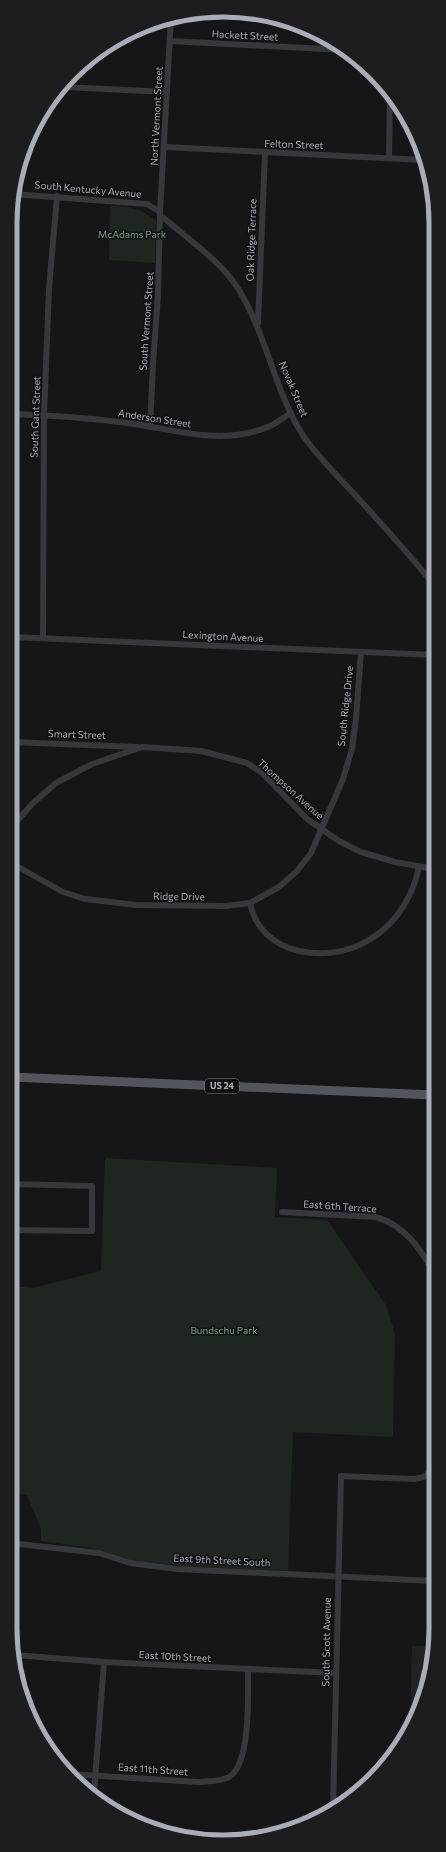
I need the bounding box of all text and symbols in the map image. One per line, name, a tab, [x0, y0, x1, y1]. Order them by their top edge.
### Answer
street label: Hackett Street	[212, 27, 278, 43]
street label: North Vermont Street	[147, 66, 165, 166]
street label: Felton Street	[264, 137, 324, 151]
street label: South Kentucky Avenue	[34, 178, 142, 200]
street label: Oak Ridge Terrace	[244, 199, 258, 281]
park label: McAdams Park	[98, 228, 167, 240]
street label: South Vermont Street	[137, 271, 155, 371]
street label: Novak Street	[277, 359, 311, 419]
street label: South Gant Street	[28, 376, 42, 458]
street label: Anderson Street	[118, 406, 192, 430]
street label: Lexington Avenue	[182, 628, 264, 644]
street label: South Ridge Drive	[335, 665, 355, 747]
street label: Smart Street	[48, 727, 106, 741]
street label: Thompson Avenue	[256, 756, 326, 822]
street label: Ridge Drive	[153, 890, 205, 902]
road number: US 24	[205, 1079, 239, 1093]
street label: East 6th Terrace	[303, 1197, 377, 1215]
park label: Bundschu Park	[190, 1324, 258, 1336]
street label: East 9th Street South	[173, 1551, 271, 1569]
street label: South Scott Avenue	[319, 1597, 333, 1687]
street label: East 10th Street	[138, 1648, 212, 1664]
street label: East 11th Street	[118, 1761, 188, 1777]

